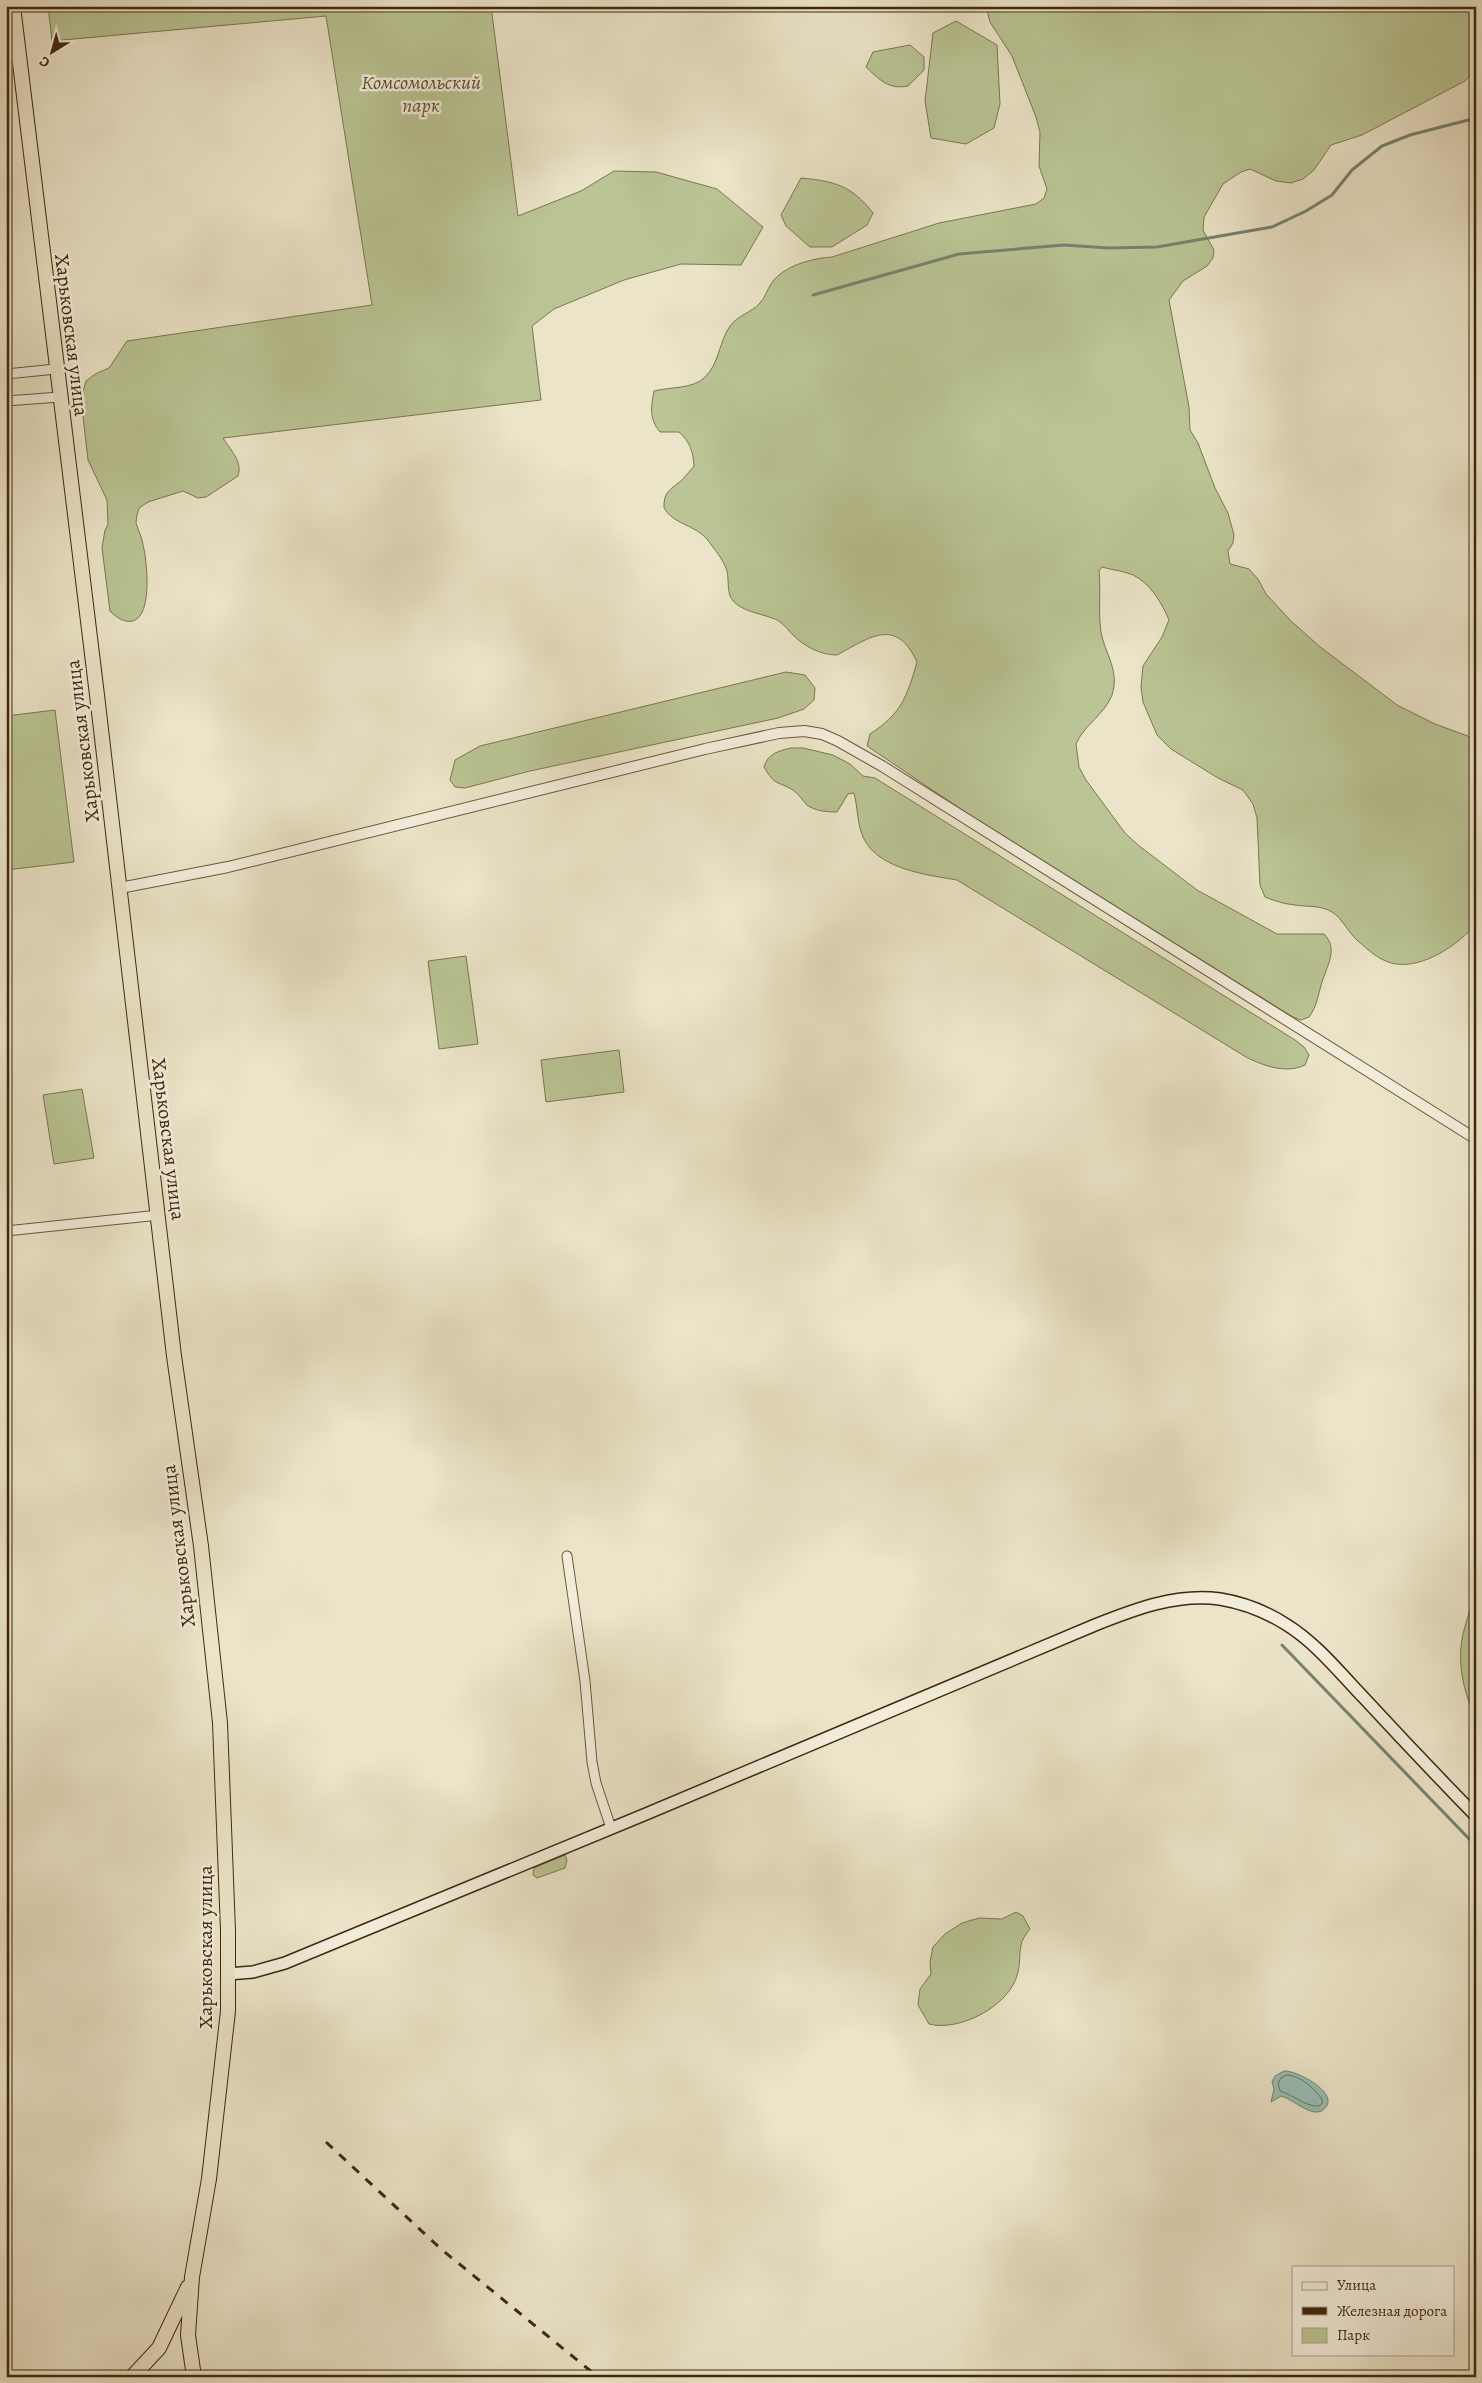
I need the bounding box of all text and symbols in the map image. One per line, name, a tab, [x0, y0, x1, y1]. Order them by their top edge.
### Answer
north arrow	[28, 28, 78, 78]
text: С	[35, 52, 54, 72]
park label: Комсомольский парк	[361, 69, 481, 119]
street label: Харьковская улица	[48, 252, 95, 419]
street label: Харьковская улица	[59, 657, 106, 824]
street label: Харьковская улица	[145, 1056, 192, 1223]
street label: Харьковская улица	[155, 1462, 202, 1629]
street label: Харьковская улица	[192, 1864, 219, 2029]
legend	[1292, 2266, 1454, 2356]
text: Улица	[1337, 2275, 1376, 2295]
text: Железная дорога	[1337, 2301, 1447, 2321]
text: Парк	[1337, 2325, 1370, 2345]

